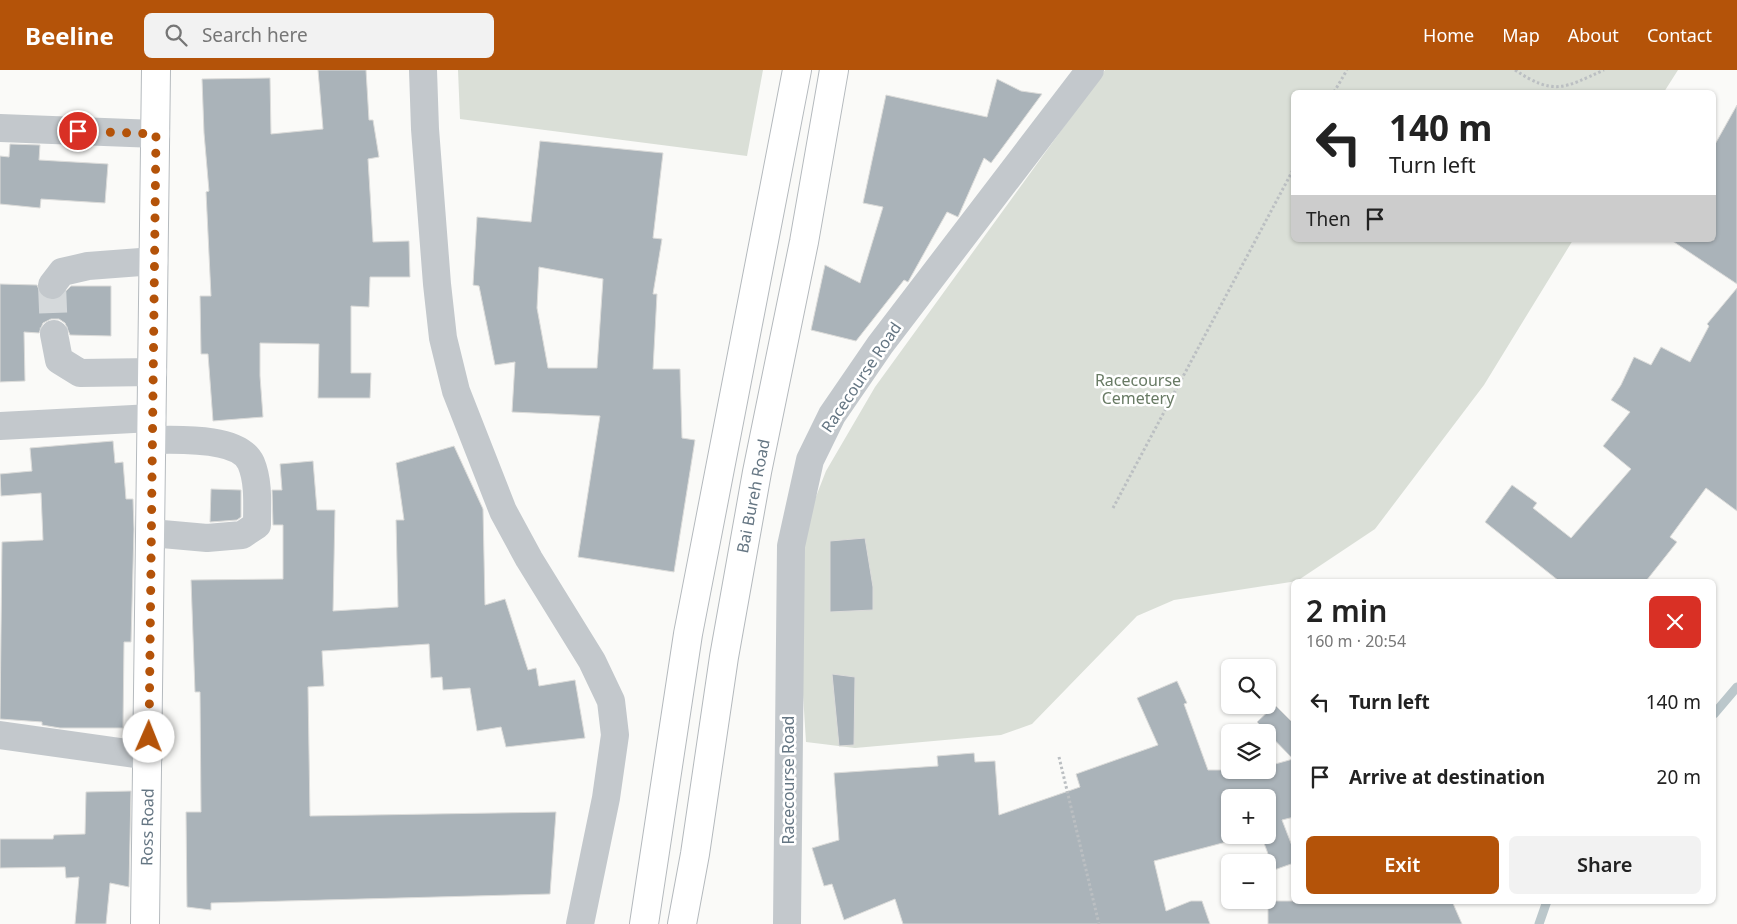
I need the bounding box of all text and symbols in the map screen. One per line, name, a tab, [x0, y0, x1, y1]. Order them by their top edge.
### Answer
search box	[144, 13, 494, 58]
text: Beeline	[25, 19, 114, 52]
icon: search	[162, 21, 190, 49]
text: Search here	[202, 22, 308, 48]
text: Home	[1423, 23, 1474, 47]
text: Map	[1502, 23, 1540, 47]
text: About	[1568, 23, 1619, 47]
text: Contact	[1647, 23, 1712, 47]
text: 140 m	[1389, 104, 1492, 151]
pin	[57, 110, 99, 152]
icon: left	[1306, 110, 1371, 175]
icon: arrive	[64, 117, 92, 145]
text: Turn left	[1389, 149, 1476, 179]
icon: arrive	[1361, 205, 1389, 233]
text: Then	[1306, 206, 1351, 232]
street label: Racecourse Road	[816, 317, 906, 437]
park label: Racecourse Cemetery	[1095, 369, 1181, 409]
street label: Bai Bureh Road	[731, 437, 775, 555]
text: 2 min	[1306, 590, 1387, 631]
button: close	[1649, 596, 1701, 648]
text: 160 m · 20:54	[1306, 630, 1406, 652]
map controls	[1221, 659, 1276, 909]
button: search	[1221, 659, 1276, 714]
icon: left	[1306, 688, 1334, 716]
text: Turn left	[1349, 689, 1430, 715]
text: 140 m	[1646, 689, 1701, 715]
position arrow	[122, 710, 174, 762]
street label: Racecourse Road	[777, 716, 799, 844]
button: layers	[1221, 724, 1276, 779]
icon: arrive	[1306, 763, 1334, 791]
text: Arrive at destination	[1349, 764, 1545, 790]
text: 20 m	[1657, 764, 1701, 790]
street label: Ross Road	[135, 788, 159, 866]
button: +	[1221, 789, 1276, 844]
button: Exit	[1306, 836, 1499, 894]
button: Share	[1509, 836, 1701, 894]
button: −	[1221, 854, 1276, 909]

